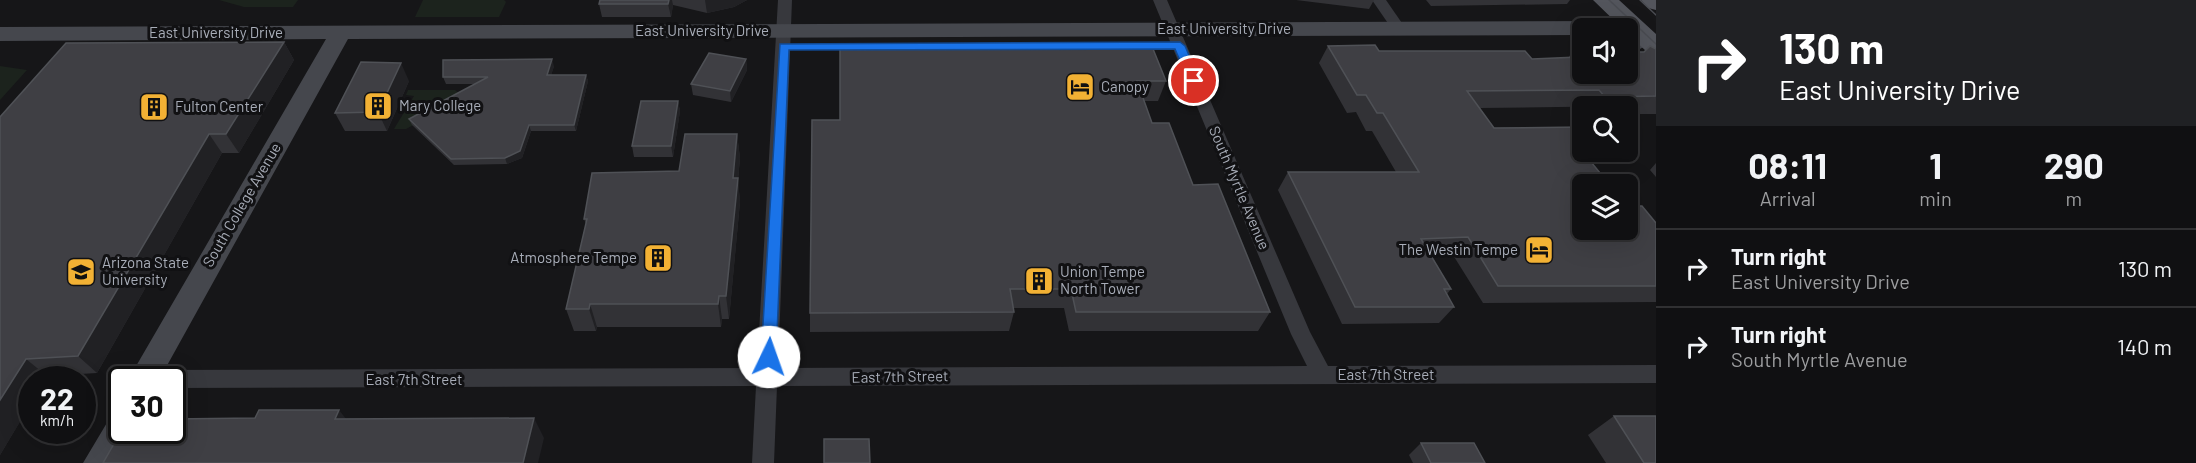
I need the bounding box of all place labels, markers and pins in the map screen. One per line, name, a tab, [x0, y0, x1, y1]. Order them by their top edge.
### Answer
pin	[1168, 55, 1219, 106]
hotel icon: Canopy	[1064, 71, 1096, 103]
place label: Canopy	[1101, 77, 1149, 95]
building icon: Mary College	[362, 90, 394, 122]
building icon: Fulton Center	[138, 91, 170, 123]
place label: Mary College	[399, 96, 481, 114]
place label: Fulton Center	[175, 97, 264, 115]
hotel icon: The Westin Tempe	[1523, 234, 1555, 266]
place label: The Westin Tempe	[1399, 240, 1518, 258]
building icon: Atmosphere Tempe	[642, 242, 674, 274]
place label: Atmosphere Tempe	[510, 248, 637, 266]
place label: Arizona State University	[102, 253, 189, 288]
school or university icon: Arizona State University	[65, 256, 97, 288]
place label: Union Tempe North Tower	[1060, 262, 1145, 297]
building icon: Union Tempe North Tower	[1023, 265, 1055, 297]

